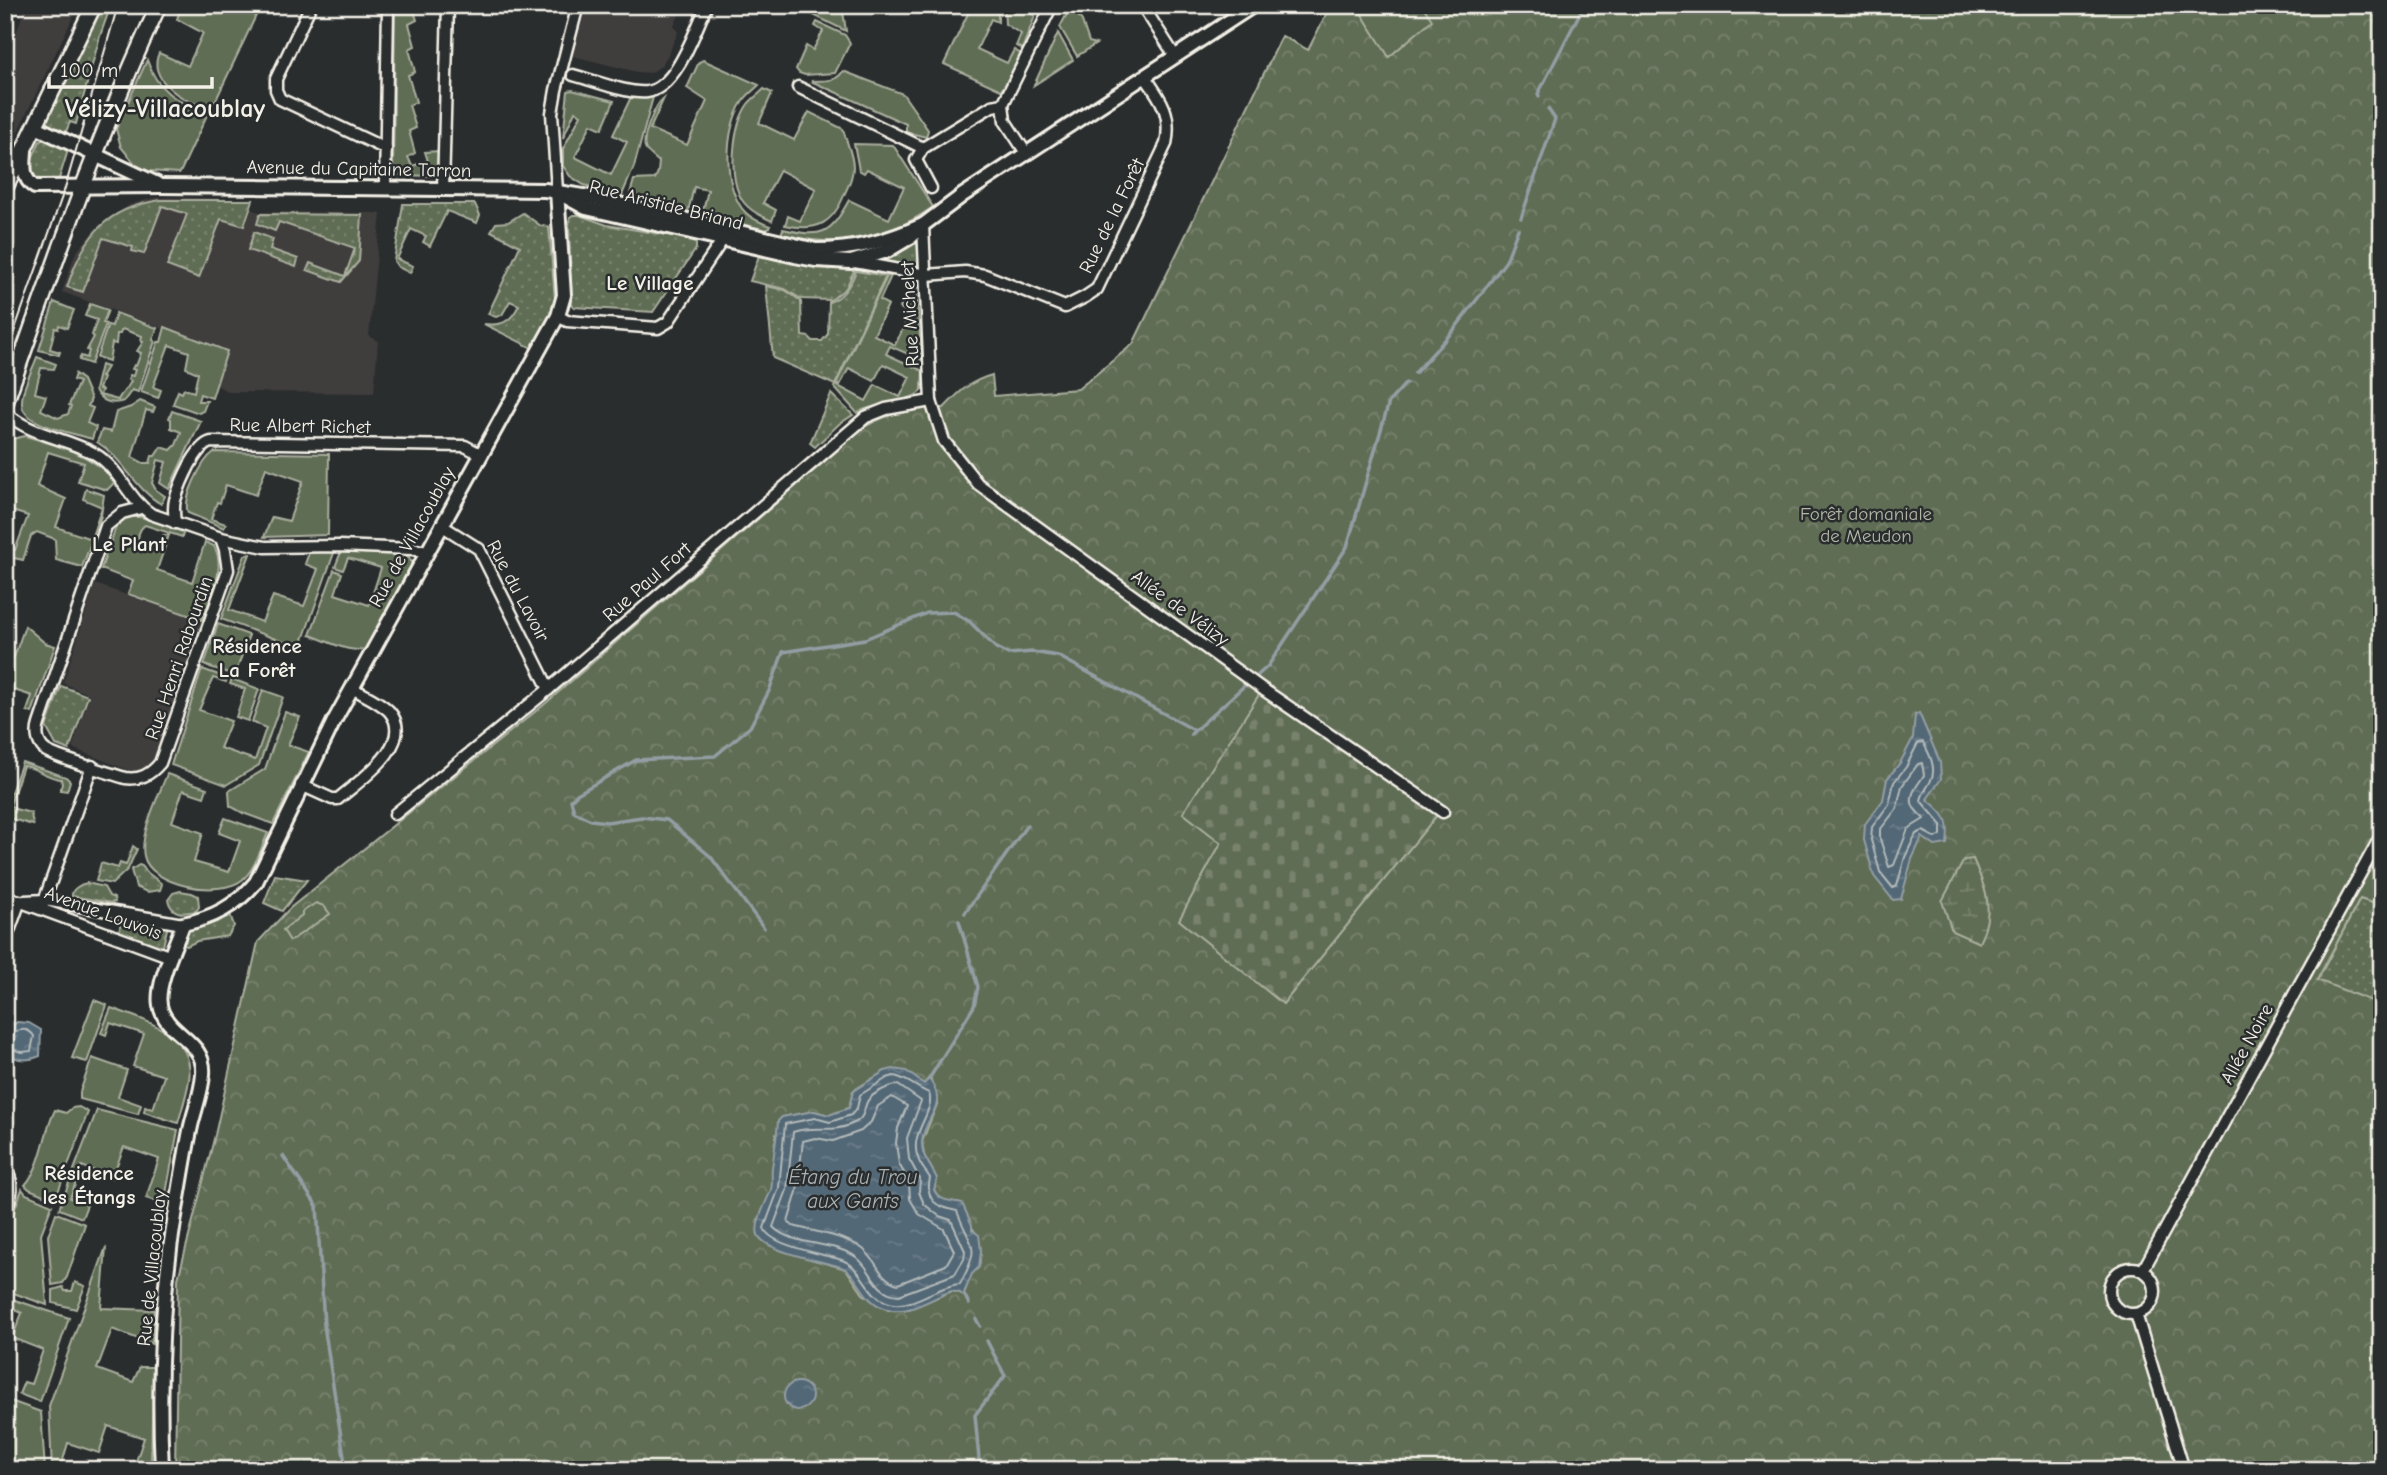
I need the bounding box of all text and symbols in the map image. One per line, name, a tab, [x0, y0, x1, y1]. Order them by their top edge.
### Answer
scale bar	[49, 46, 212, 90]
text: 100 m	[60, 58, 118, 82]
district label: Vélizy-Villacoublay	[65, 94, 265, 124]
street label: Rue de la Forêt	[1075, 155, 1150, 277]
street label: Avenue du Capitaine Tarron	[246, 156, 472, 182]
street label: Rue Aristide Briand	[587, 175, 745, 235]
street label: Rue Michelet	[896, 260, 924, 367]
district label: Le Village	[606, 271, 694, 295]
street label: Rue Albert Richet	[229, 414, 371, 438]
street label: Rue de Villacoublay	[364, 463, 460, 611]
park label: Forêt domaniale de Meudon	[1800, 503, 1932, 547]
district label: Le Plant	[92, 532, 167, 556]
street label: Rue du Lavoir	[482, 537, 554, 646]
street label: Rue Paul Fort	[598, 537, 696, 626]
street label: Allée de Vélizy	[1127, 565, 1233, 651]
street label: Rue Henri Rabourdin	[141, 573, 217, 743]
district label: Résidence La Forêt	[212, 634, 302, 682]
street label: Avenue Louvois	[41, 882, 165, 944]
street label: Allée Noire	[2216, 1000, 2278, 1088]
district label: Résidence les Étangs	[42, 1161, 136, 1209]
water label: Étang du Trou aux Gants	[788, 1164, 918, 1213]
street label: Rue de Villacoublay	[133, 1188, 171, 1347]

